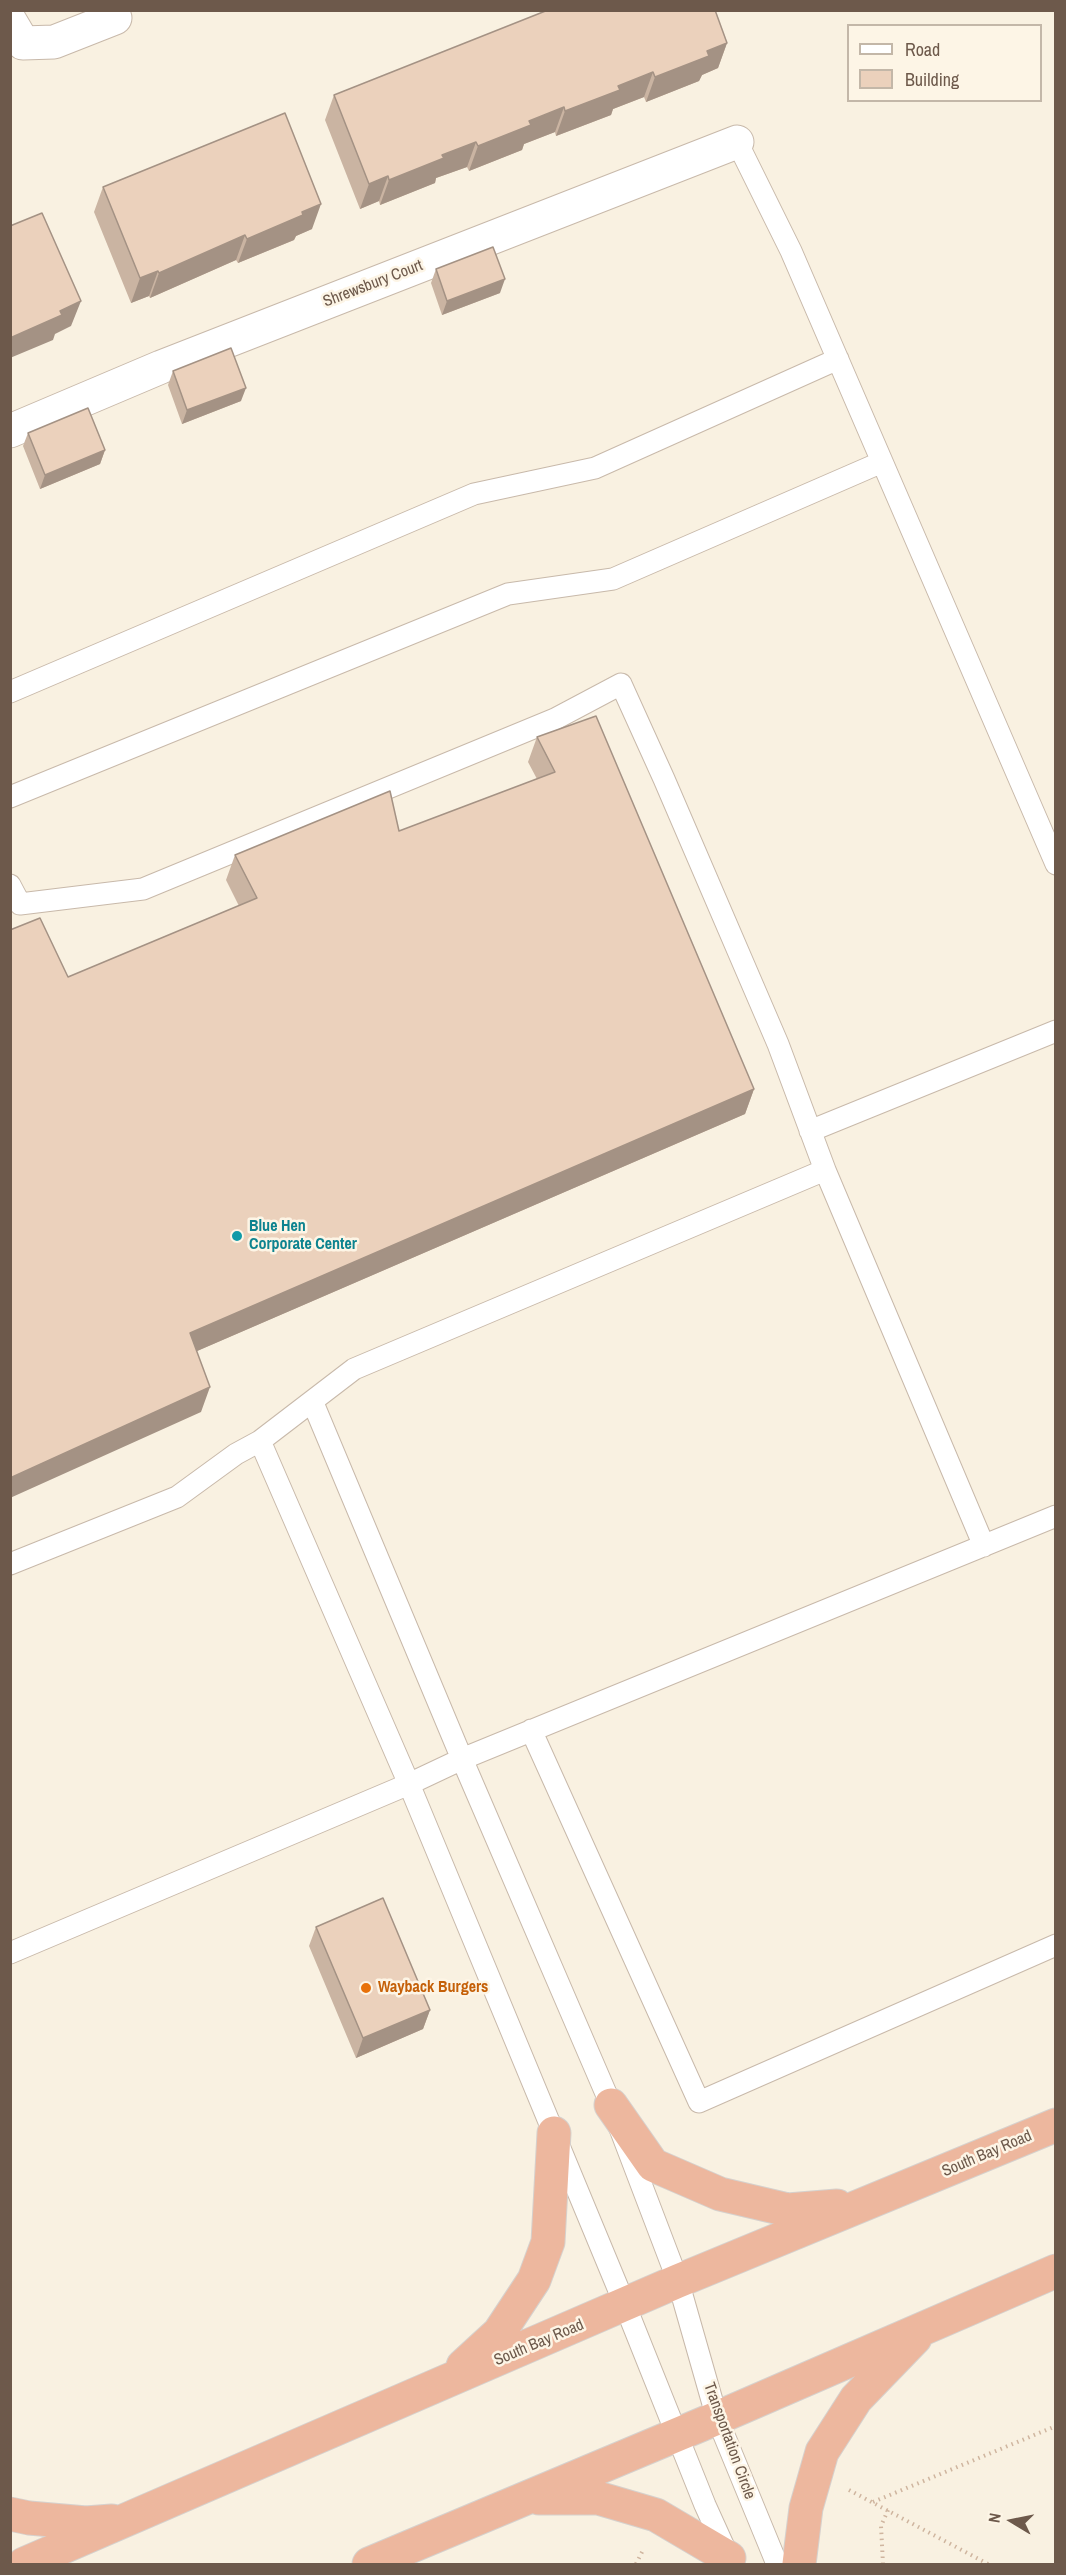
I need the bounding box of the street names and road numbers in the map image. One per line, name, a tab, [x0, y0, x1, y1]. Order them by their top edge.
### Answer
street label: Shrewsbury Court	[321, 256, 425, 312]
street label: South Bay Road	[939, 2126, 1035, 2182]
street label: South Bay Road	[491, 2315, 587, 2371]
street label: Transportation Circle	[699, 2380, 759, 2502]

